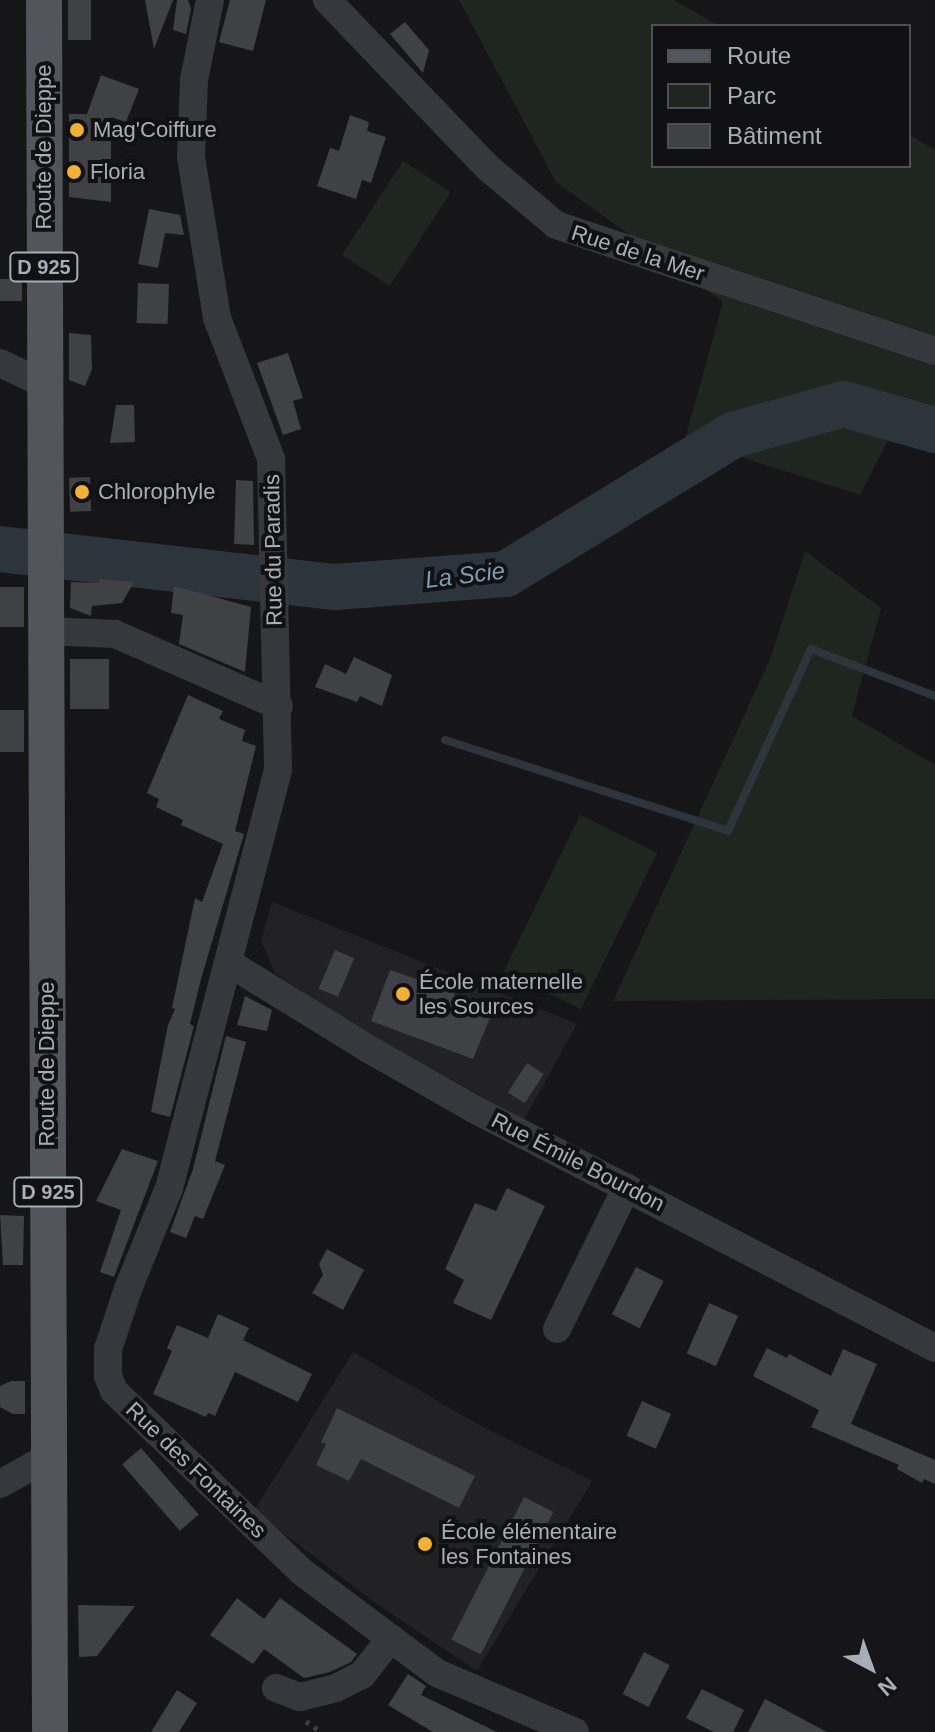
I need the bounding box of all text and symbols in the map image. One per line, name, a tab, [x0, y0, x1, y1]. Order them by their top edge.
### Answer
legend	[651, 24, 911, 168]
text: Route	[727, 42, 791, 69]
street label: Route de Dieppe	[31, 64, 57, 230]
text: Parc	[727, 82, 776, 109]
place label: Mag'Coiffure	[93, 117, 217, 143]
marker: Mag'Coiffure	[68, 121, 86, 139]
text: Bâtiment	[727, 122, 822, 149]
place label: Floria	[90, 159, 145, 185]
marker: Floria	[65, 163, 83, 181]
street label: Rue de la Mer	[568, 219, 708, 287]
road number: D 925	[8, 251, 80, 283]
street label: Rue du Paradis	[258, 474, 288, 626]
place label: Chlorophyle	[98, 479, 215, 505]
marker: Chlorophyle	[73, 483, 91, 501]
water label: La Scie	[424, 556, 506, 594]
place label: École maternelle les Sources	[419, 968, 583, 1020]
street label: Route de Dieppe	[34, 981, 60, 1147]
marker: École maternelle les Sources	[394, 985, 412, 1003]
street label: Rue Émile Bourdon	[487, 1107, 669, 1217]
road number: D 925	[12, 1176, 84, 1208]
street label: Rue des Fontaines	[120, 1396, 272, 1544]
place label: École élémentaire les Fontaines	[441, 1518, 617, 1570]
marker: École élémentaire les Fontaines	[416, 1535, 434, 1553]
north arrow	[831, 1628, 911, 1708]
text: N	[873, 1672, 901, 1701]

